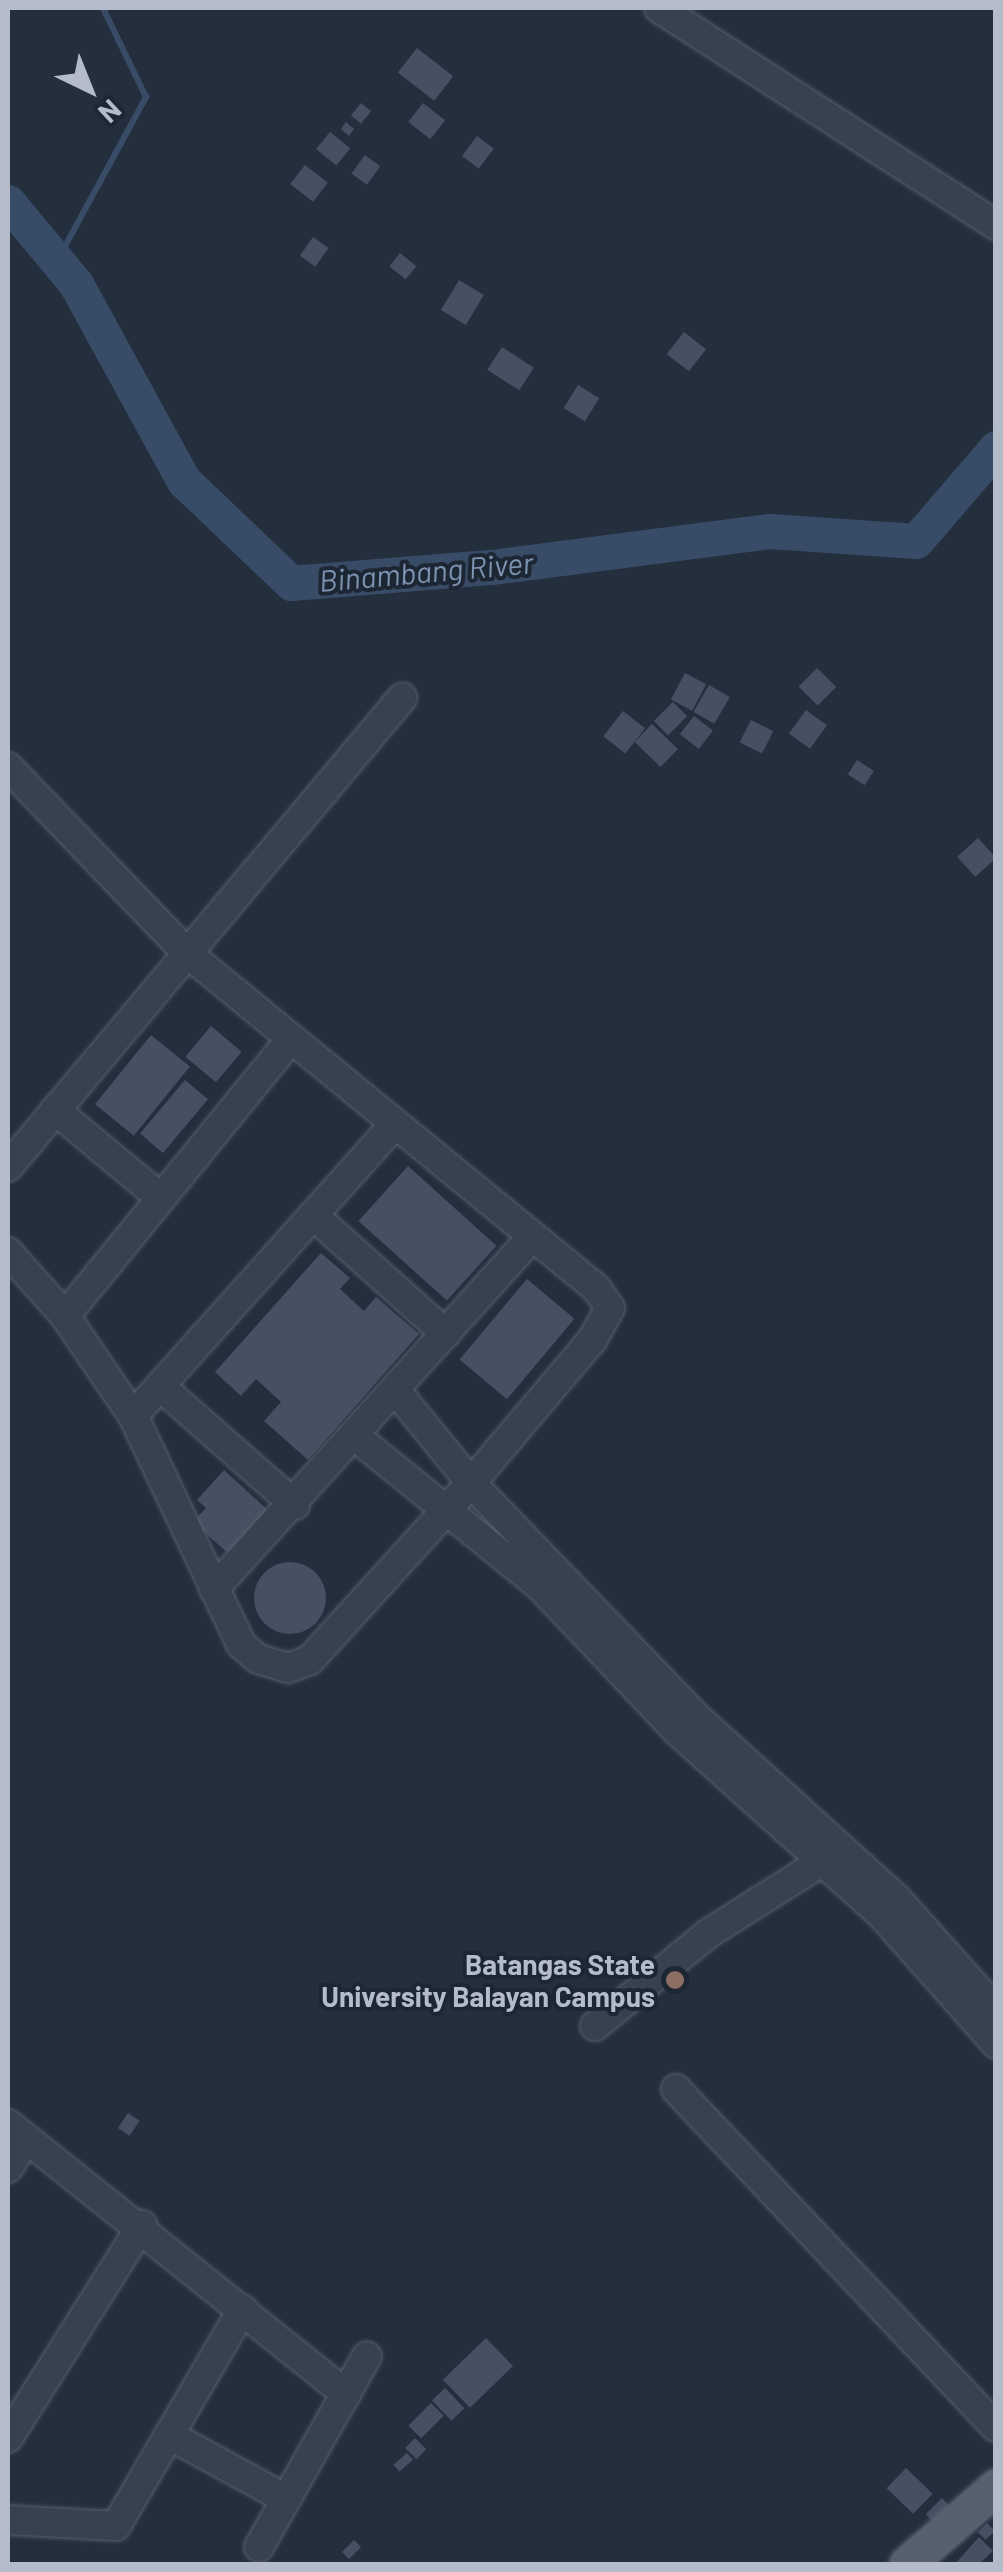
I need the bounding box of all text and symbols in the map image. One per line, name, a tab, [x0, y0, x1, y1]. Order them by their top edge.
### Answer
north arrow	[40, 40, 140, 140]
text: N	[92, 93, 129, 131]
water label: Binambang River	[317, 544, 535, 598]
place label: Batangas State University Balayan Campus	[321, 1947, 655, 2013]
marker: Batangas State University Balayan Campus	[664, 1969, 686, 1991]

